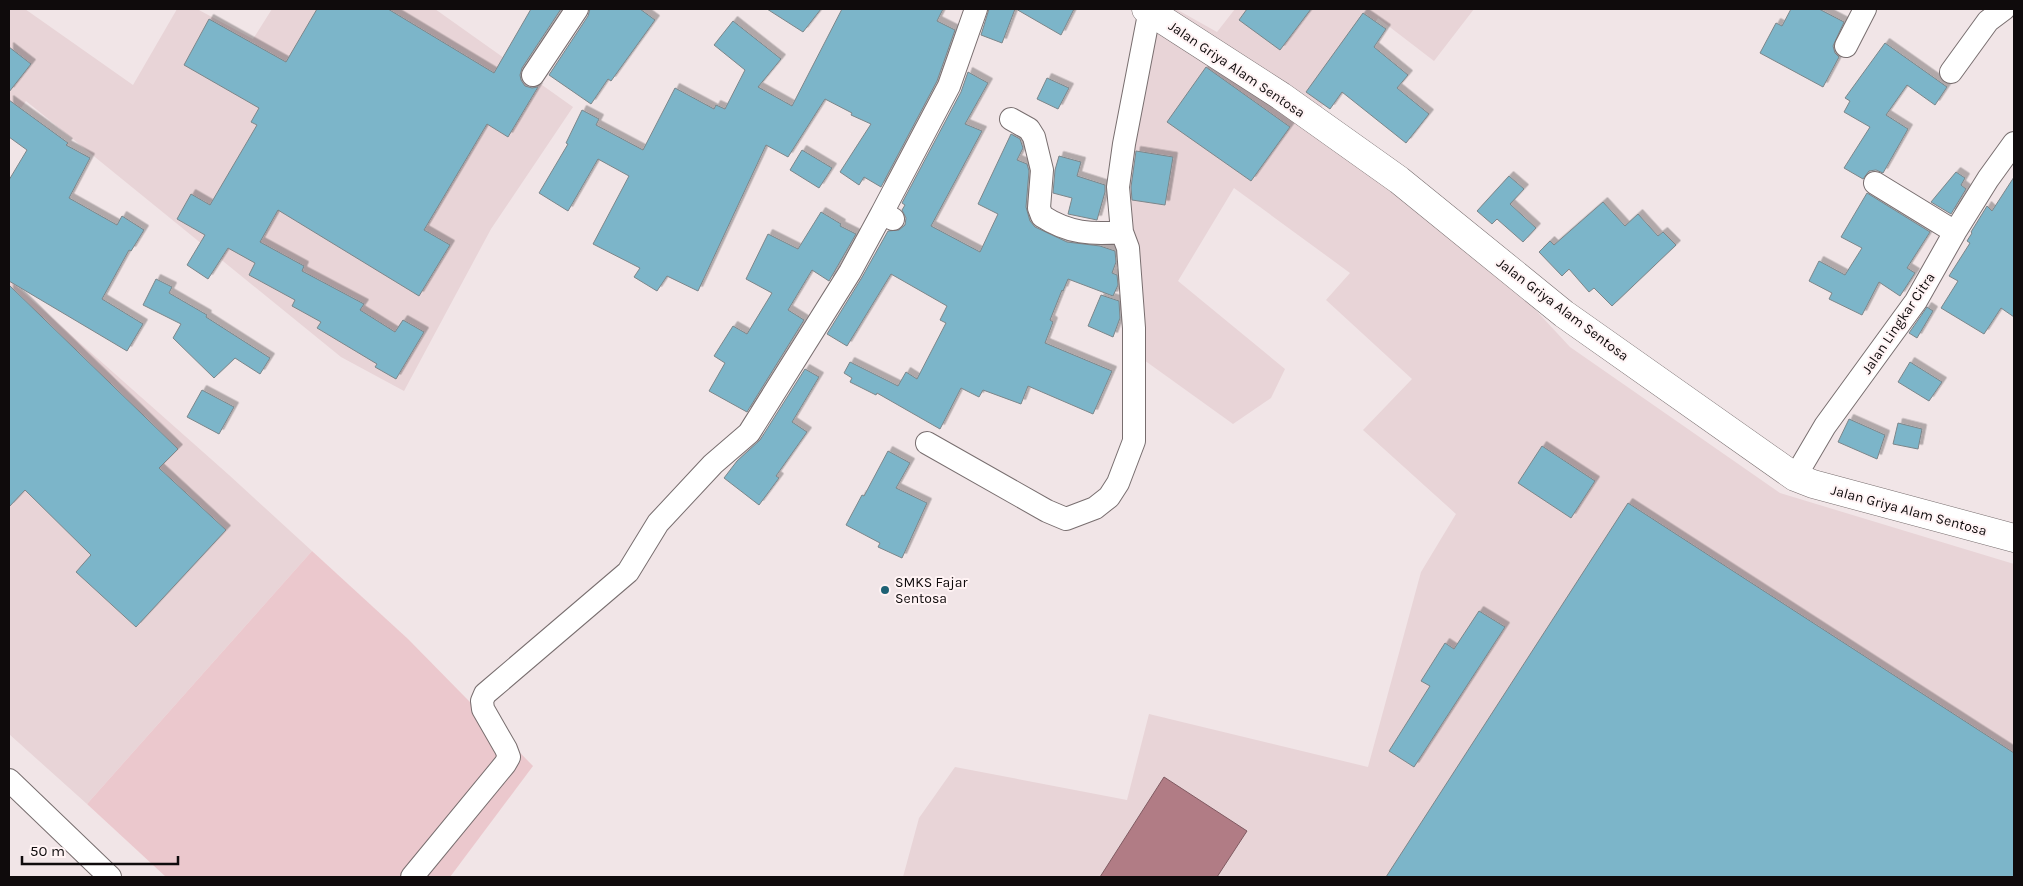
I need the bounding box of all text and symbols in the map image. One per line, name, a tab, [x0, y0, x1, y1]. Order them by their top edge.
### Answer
street label: Jalan Griya Alam Sentosa	[1165, 17, 1308, 121]
street label: Jalan Griya Alam Sentosa	[1493, 254, 1632, 365]
street label: Jalan Lingkar Citra	[1858, 269, 1939, 377]
street label: Jalan Griya Alam Sentosa	[1829, 481, 1989, 539]
place label: SMKS Fajar Sentosa	[895, 574, 968, 607]
marker: SMKS Fajar Sentosa	[879, 584, 891, 596]
scale bar	[22, 834, 179, 866]
text: 50 m	[30, 842, 65, 860]

